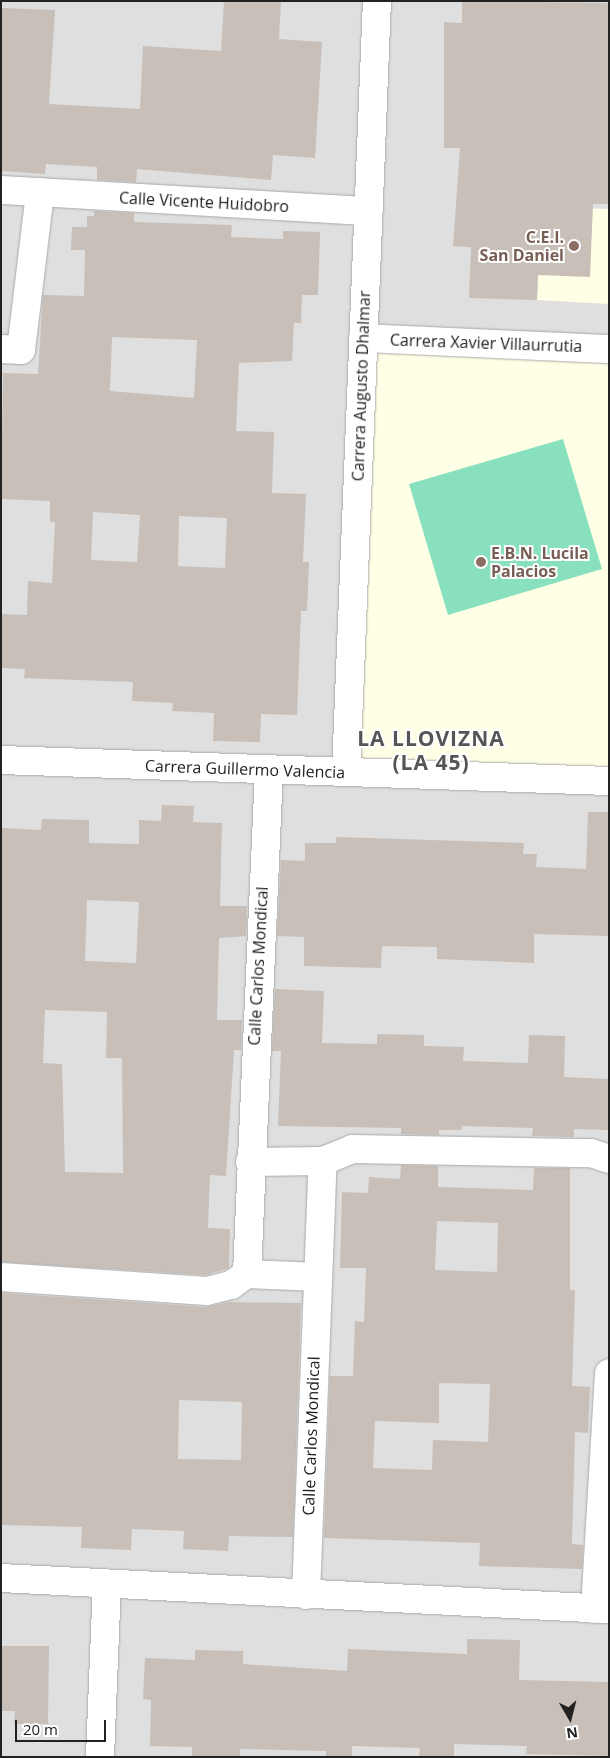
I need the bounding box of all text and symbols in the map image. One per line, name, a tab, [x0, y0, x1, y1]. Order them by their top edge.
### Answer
street label: Calle Vicente Huidobro	[119, 188, 289, 216]
place label: C.E.I. San Daniel	[480, 227, 564, 265]
marker: C.E.I. San Daniel	[568, 240, 580, 252]
street label: Carrera Augusto Dhalmar	[348, 290, 374, 482]
street label: Carrera Xavier Villaurrutia	[390, 330, 582, 356]
place label: E.B.N. Lucila Palacios	[491, 543, 589, 581]
marker: E.B.N. Lucila Palacios	[475, 556, 487, 568]
district label: LA LLOVIZNA (LA 45)	[356, 725, 506, 775]
street label: Carrera Guillermo Valencia	[145, 756, 345, 782]
street label: Calle Carlos Mondical	[244, 886, 272, 1046]
street label: Calle Carlos Mondical	[299, 1356, 323, 1516]
north arrow	[545, 1693, 595, 1743]
scale bar	[18, 1710, 109, 1742]
text: 20 m	[23, 1719, 58, 1739]
text: N	[565, 1723, 579, 1744]

